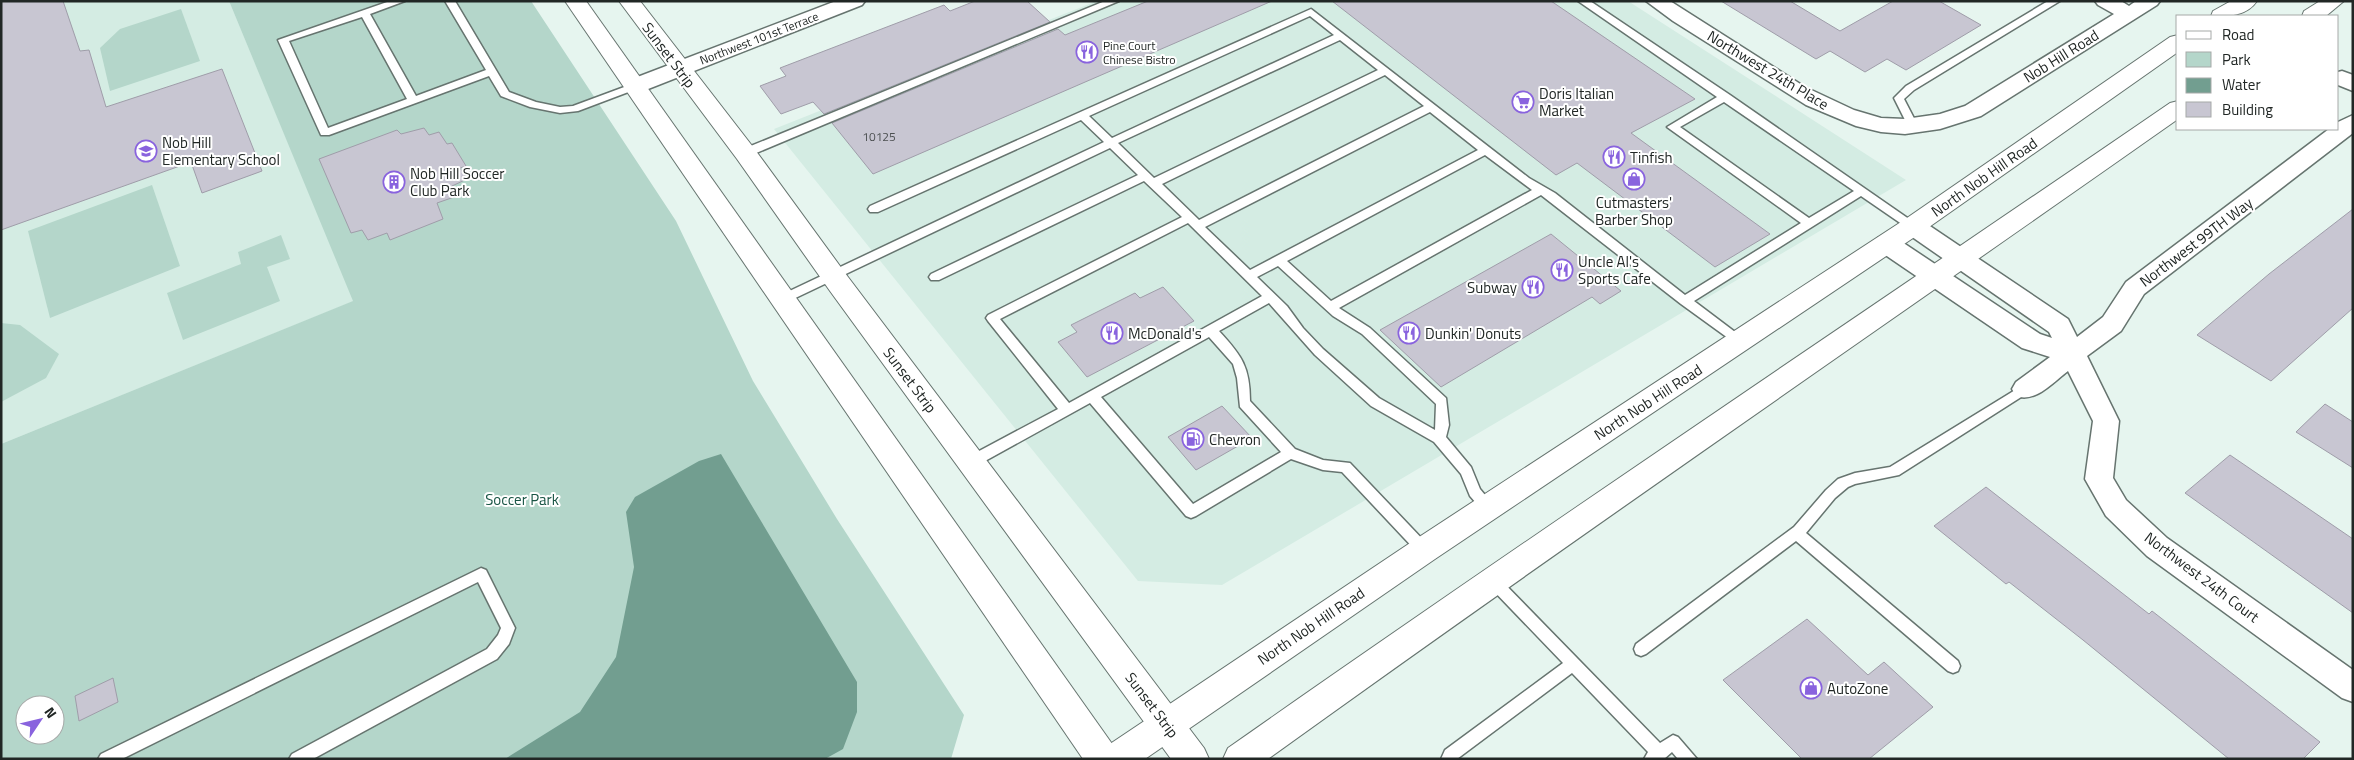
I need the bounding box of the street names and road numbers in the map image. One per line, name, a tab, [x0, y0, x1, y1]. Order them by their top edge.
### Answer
street label: Northwest 101st Terrace	[697, 7, 821, 69]
street label: Sunset Strip	[637, 17, 701, 93]
street label: Nob Hill Road	[2019, 24, 2103, 88]
street label: Northwest 24th Place	[1703, 25, 1833, 115]
street label: North Nob Hill Road	[1926, 132, 2042, 222]
street label: Northwest 99TH Way	[2134, 192, 2258, 292]
street label: Sunset Strip	[878, 342, 942, 418]
street label: North Nob Hill Road	[1589, 358, 1707, 446]
street label: Northwest 24th Court	[2140, 526, 2265, 628]
street label: North Nob Hill Road	[1253, 581, 1369, 671]
street label: Sunset Strip	[1120, 667, 1184, 743]

